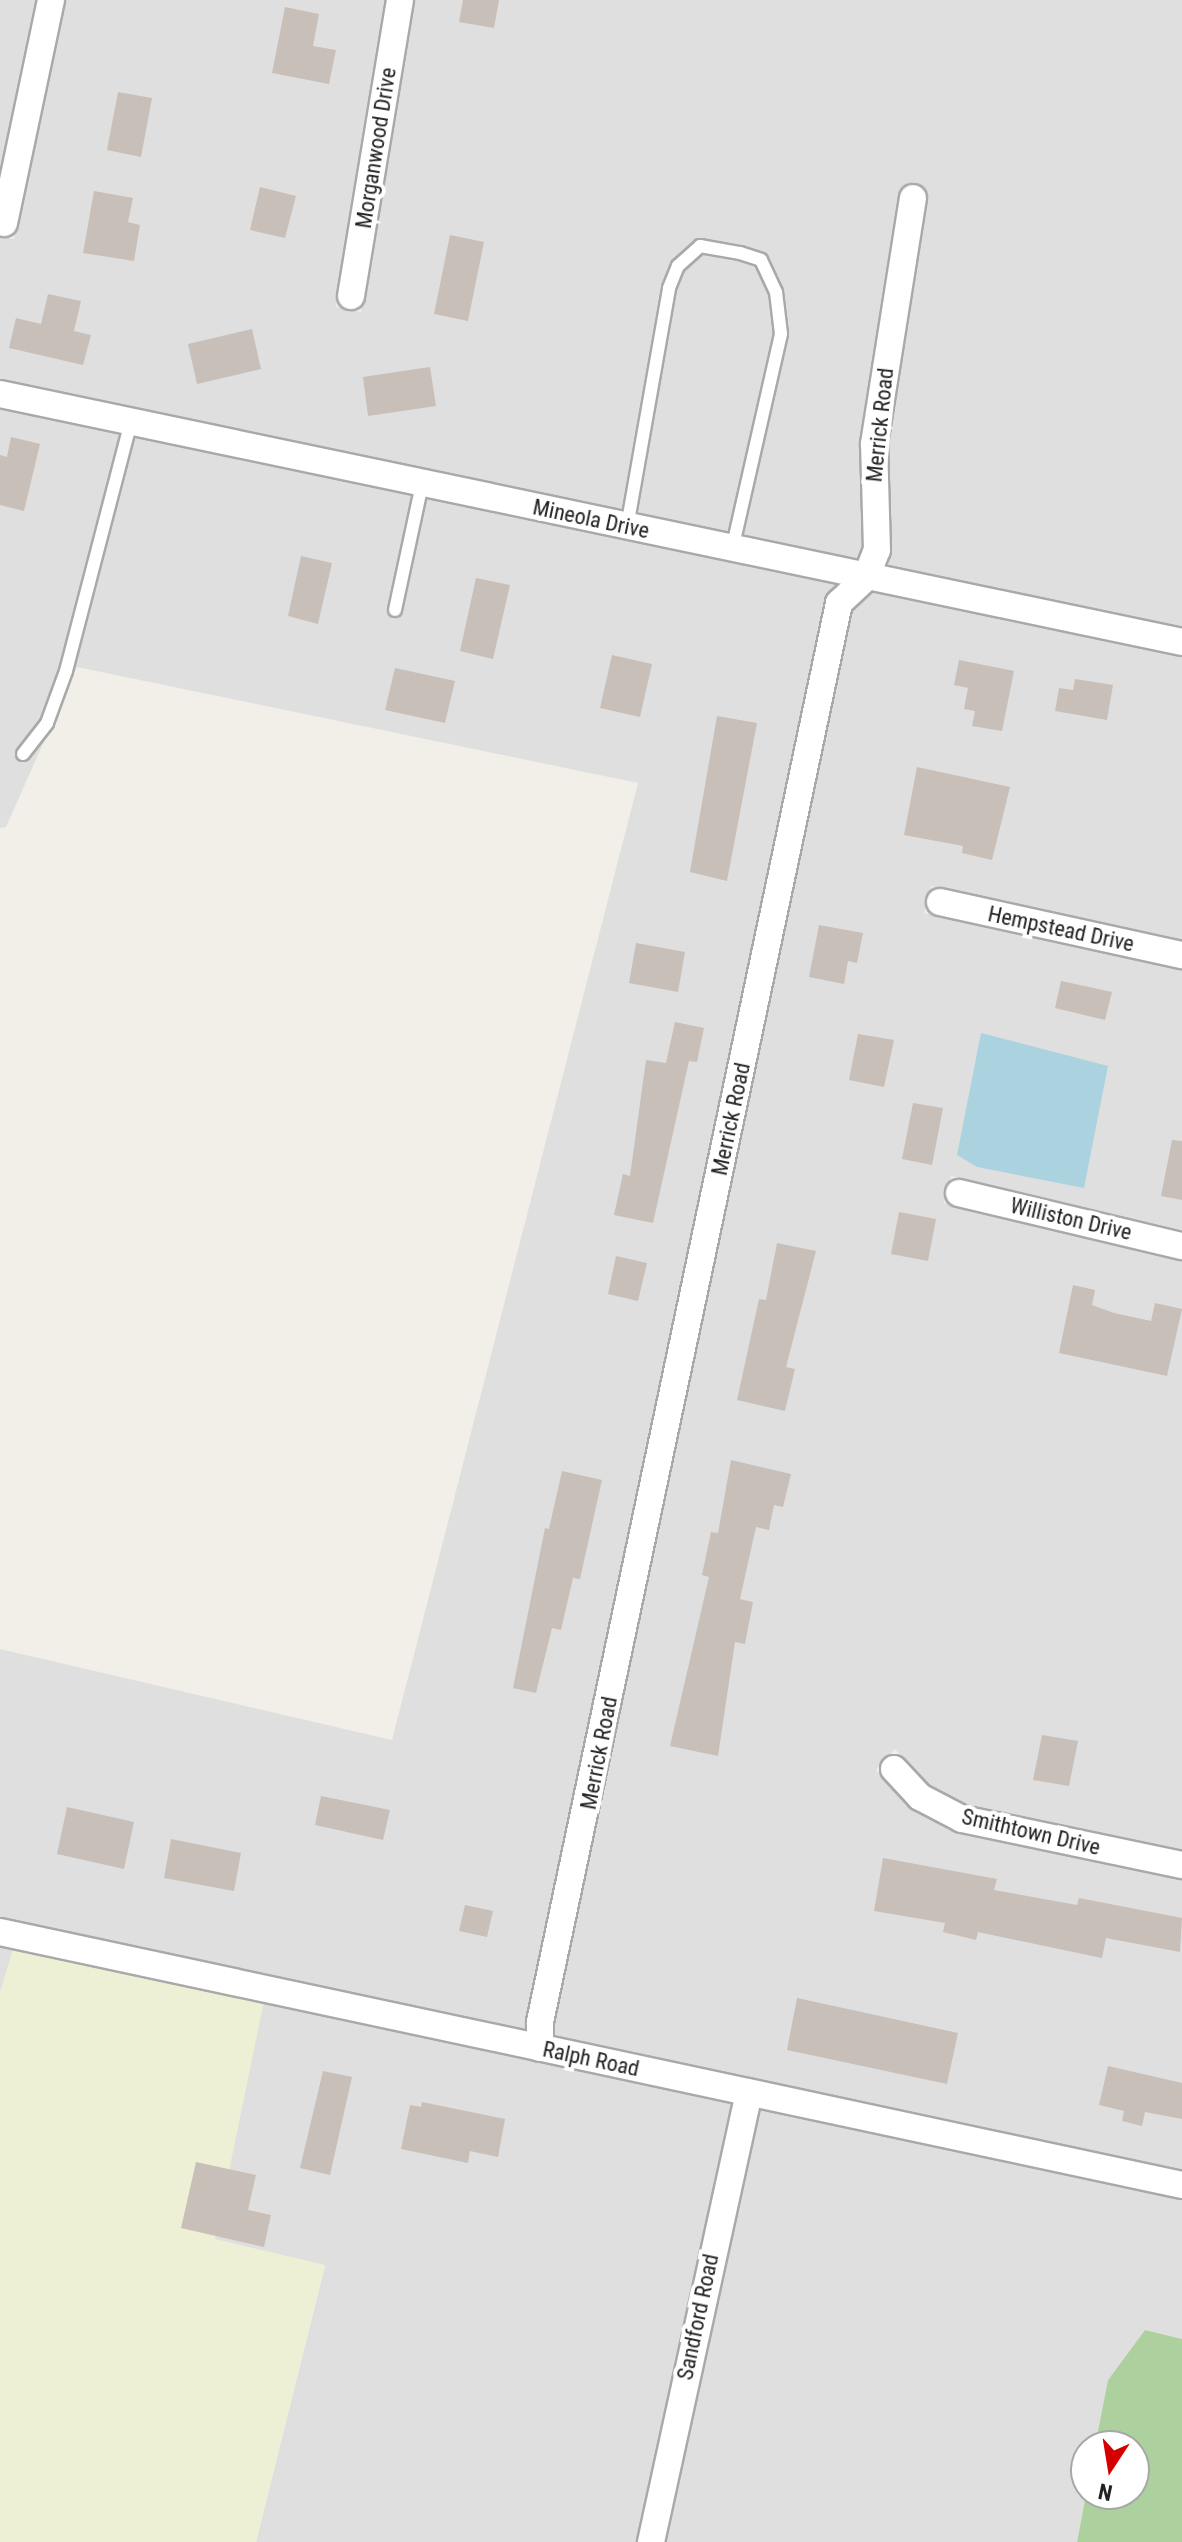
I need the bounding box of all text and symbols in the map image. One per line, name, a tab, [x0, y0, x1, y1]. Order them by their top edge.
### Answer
street label: Morganwood Drive	[350, 66, 402, 230]
street label: Merrick Road	[861, 367, 899, 483]
street label: Mineola Drive	[530, 494, 652, 544]
street label: Hempstead Drive	[986, 901, 1136, 957]
street label: Merrick Road	[706, 1060, 756, 1178]
street label: Williston Drive	[1008, 1192, 1134, 1246]
street label: Merrick Road	[575, 1694, 623, 1812]
street label: Smithtown Drive	[959, 1803, 1103, 1861]
street label: Ralph Road	[540, 2036, 642, 2082]
street label: Sandford Road	[672, 2252, 724, 2382]
north arrow	[1070, 2430, 1150, 2510]
text: N	[1096, 2478, 1115, 2506]

